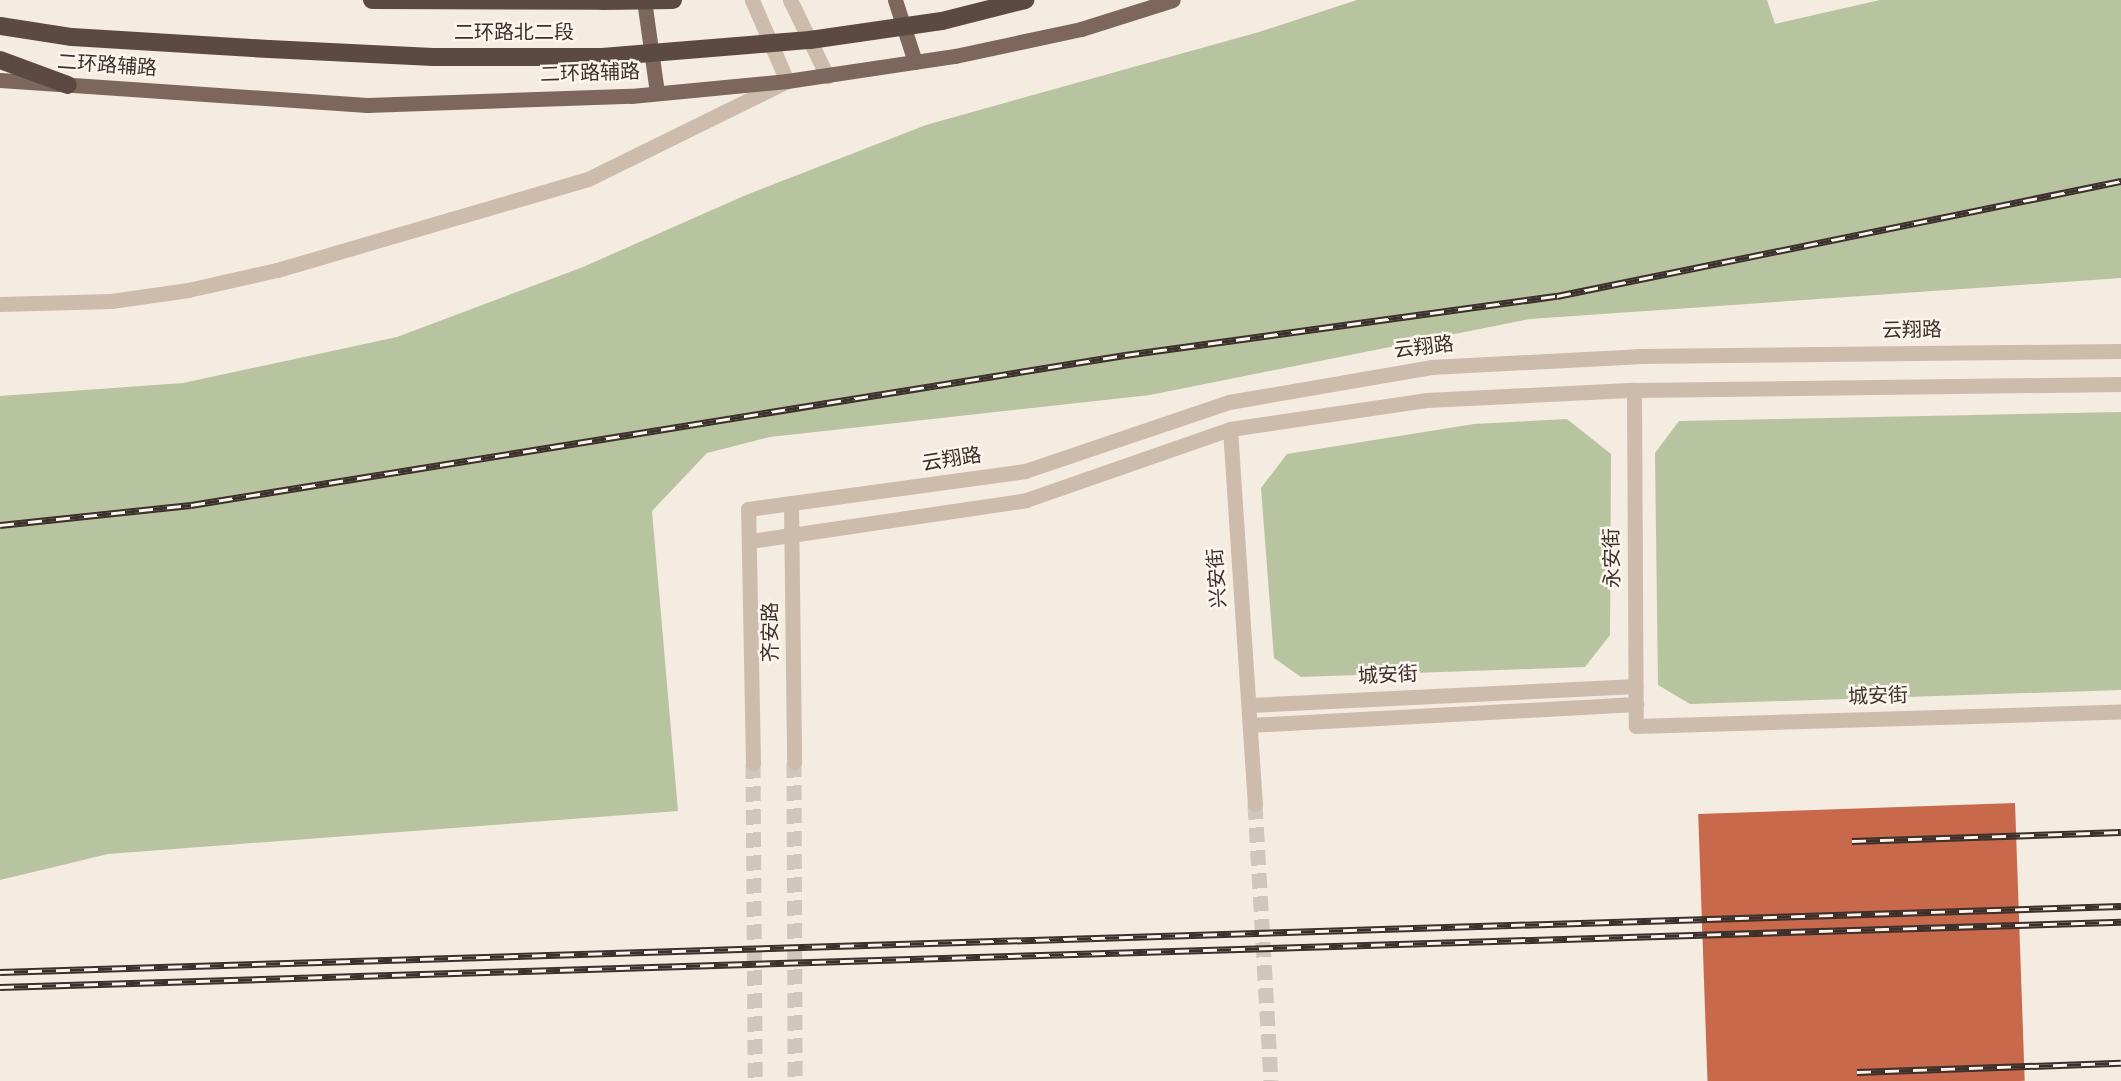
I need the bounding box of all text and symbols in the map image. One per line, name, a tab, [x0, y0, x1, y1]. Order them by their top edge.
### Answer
street label: 二环路北二段	[454, 22, 574, 46]
street label: 二环路辅路	[56, 52, 158, 82]
street label: 二环路辅路	[540, 61, 640, 89]
street label: 云翔路	[1882, 319, 1942, 345]
street label: 云翔路	[1393, 333, 1455, 365]
street label: 云翔路	[920, 444, 984, 478]
street label: 永安街	[1601, 528, 1627, 588]
street label: 兴安街	[1205, 547, 1233, 609]
street label: 齐安路	[760, 602, 784, 662]
street label: 城安街	[1357, 663, 1419, 691]
street label: 城安街	[1848, 685, 1908, 711]

